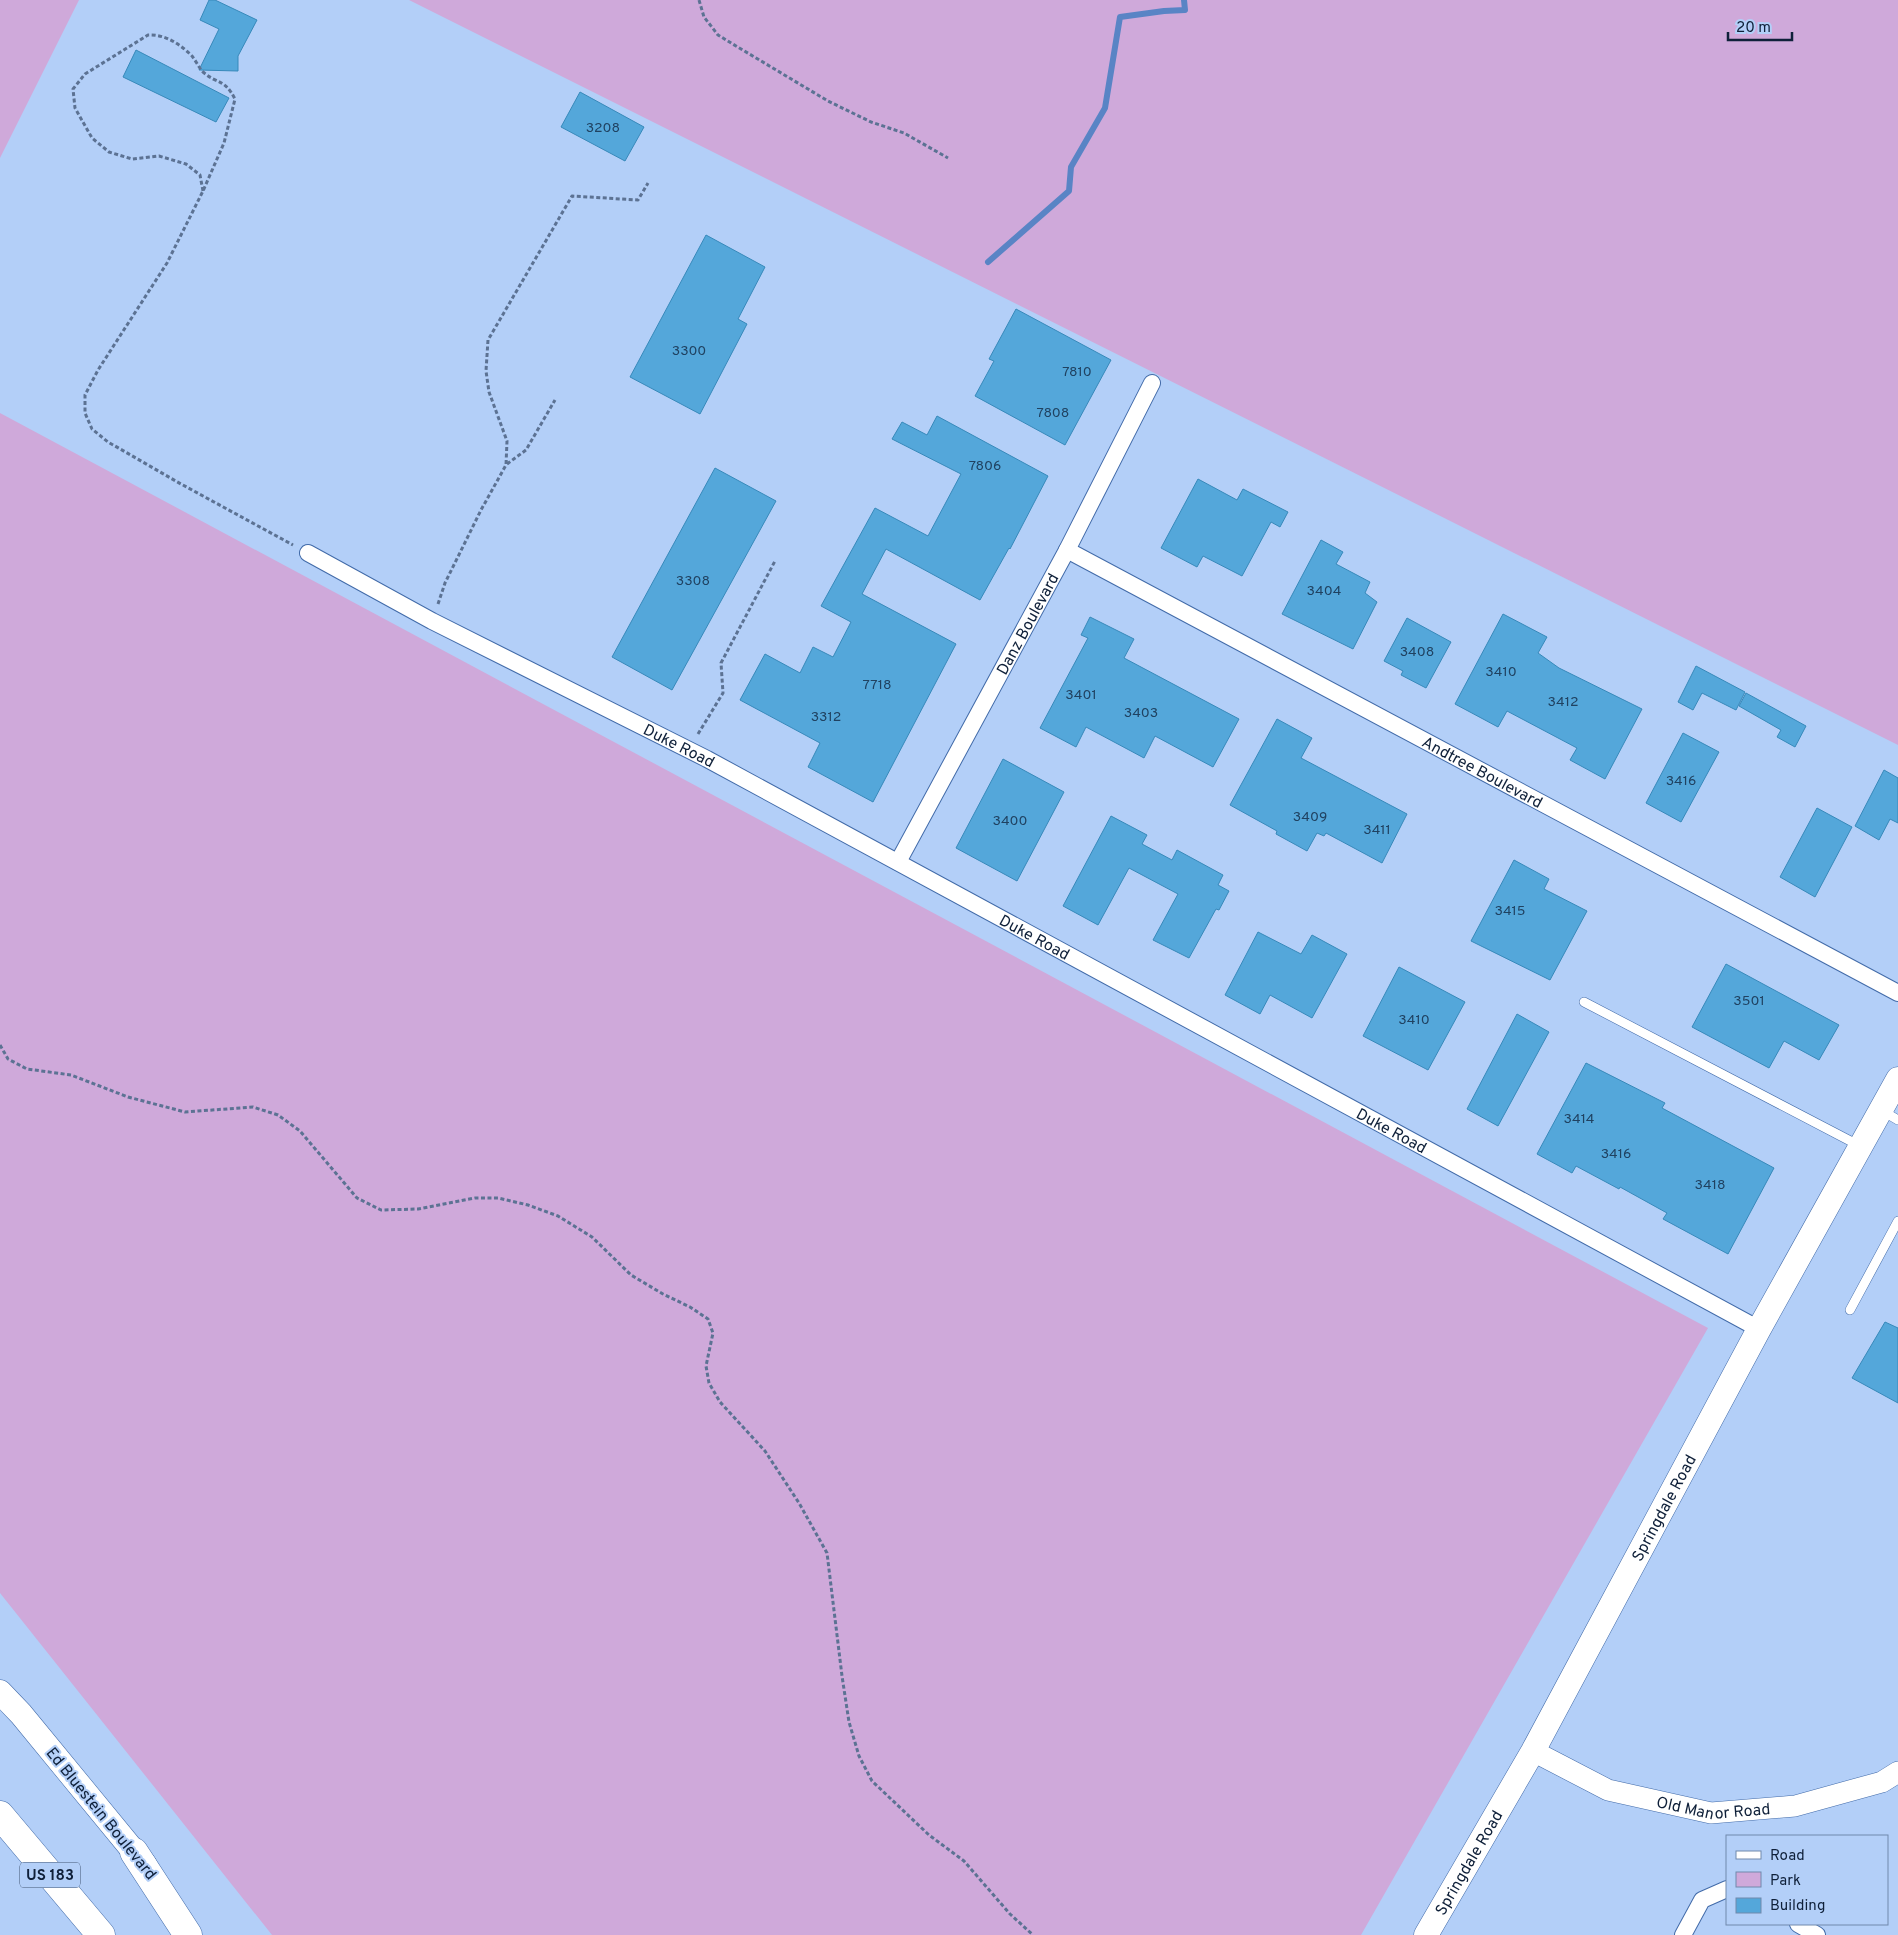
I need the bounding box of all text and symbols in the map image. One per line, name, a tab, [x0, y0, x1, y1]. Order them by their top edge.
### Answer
scale bar	[1728, 10, 1792, 42]
text: 20 m	[1736, 19, 1771, 38]
house number: 3208	[586, 120, 620, 137]
house number: 3300	[672, 343, 706, 360]
house number: 7810	[1062, 364, 1092, 381]
house number: 7808	[1037, 405, 1069, 422]
house number: 7806	[969, 458, 1001, 475]
street label: Danz Boulevard	[993, 570, 1064, 679]
house number: 3308	[676, 573, 710, 590]
house number: 3404	[1307, 583, 1341, 600]
house number: 3408	[1400, 644, 1434, 661]
house number: 3410	[1485, 664, 1517, 681]
house number: 7718	[862, 677, 892, 694]
house number: 3401	[1065, 687, 1097, 704]
house number: 3412	[1548, 694, 1578, 711]
house number: 3403	[1124, 705, 1158, 722]
house number: 3312	[811, 709, 841, 726]
street label: Duke Road	[639, 721, 717, 773]
street label: Andtree Boulevard	[1418, 733, 1546, 814]
house number: 3416	[1666, 773, 1696, 790]
house number: 3409	[1293, 809, 1327, 826]
house number: 3400	[993, 813, 1028, 830]
house number: 3411	[1363, 822, 1391, 839]
house number: 3415	[1494, 903, 1526, 920]
street label: Duke Road	[995, 911, 1073, 966]
house number: 3501	[1733, 993, 1765, 1010]
house number: 3410	[1398, 1012, 1430, 1029]
street label: Duke Road	[1352, 1105, 1430, 1159]
house number: 3414	[1564, 1111, 1594, 1128]
house number: 3416	[1601, 1146, 1631, 1163]
house number: 3418	[1695, 1177, 1725, 1194]
street label: Springdale Road	[1628, 1452, 1702, 1565]
street label: Ed Bluestein Boulevard	[41, 1744, 160, 1885]
street label: Old Manor Road	[1654, 1793, 1771, 1825]
street label: Springdale Road	[1432, 1807, 1508, 1919]
legend	[1726, 1835, 1888, 1925]
text: Road	[1770, 1847, 1805, 1866]
road number: US 183	[20, 1862, 80, 1888]
text: Park	[1770, 1872, 1801, 1891]
text: Building	[1770, 1897, 1825, 1916]

